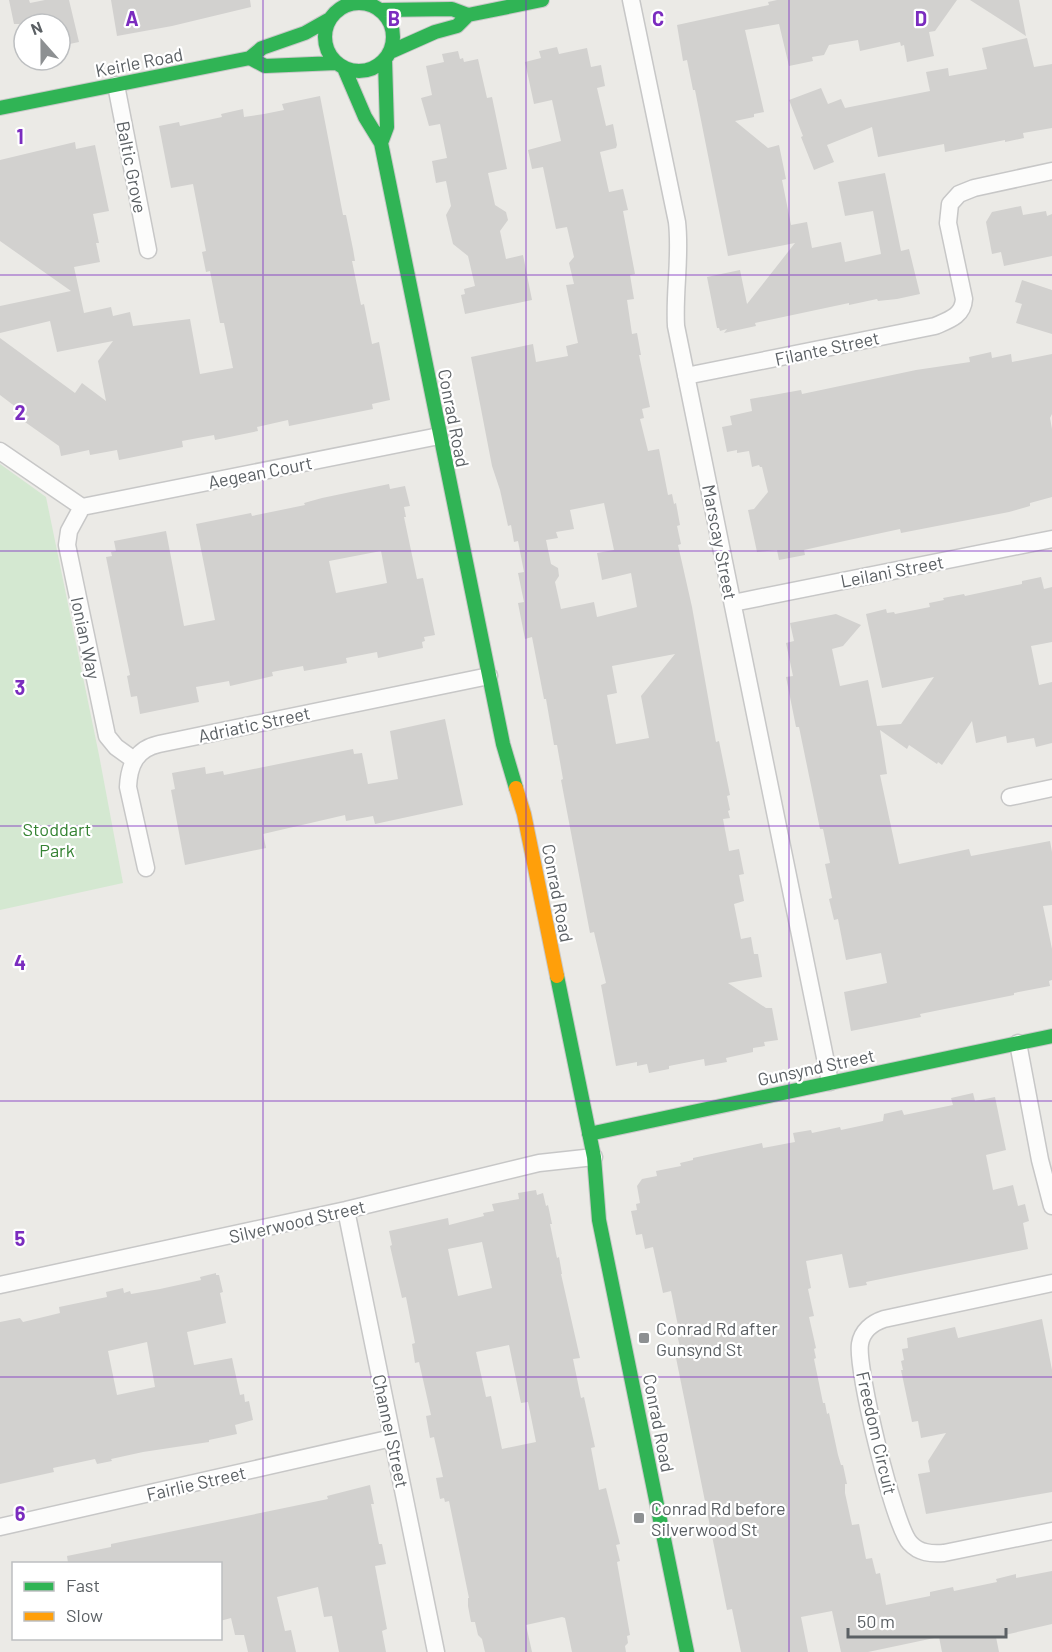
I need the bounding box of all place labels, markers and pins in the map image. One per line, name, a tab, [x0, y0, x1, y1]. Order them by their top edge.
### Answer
place label: Conrad Rd after Gunsynd St	[656, 1317, 778, 1360]
marker: Conrad Rd after Gunsynd St	[637, 1331, 651, 1345]
place label: Conrad Rd before Silverwood St	[651, 1497, 786, 1540]
marker: Conrad Rd before Silverwood St	[632, 1511, 646, 1525]

